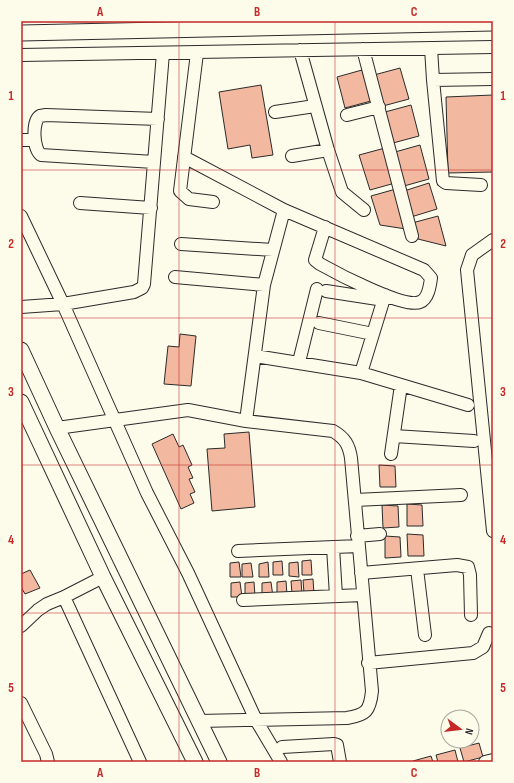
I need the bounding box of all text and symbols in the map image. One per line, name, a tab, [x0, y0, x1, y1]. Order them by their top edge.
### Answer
text: A	[96, 4, 104, 20]
text: B	[254, 4, 260, 20]
text: C	[411, 4, 418, 20]
text: 1	[8, 88, 14, 104]
text: 1	[500, 88, 506, 104]
text: 2	[8, 236, 14, 252]
text: 2	[500, 236, 506, 252]
text: 3	[8, 384, 14, 400]
text: 3	[500, 384, 506, 400]
text: 4	[8, 532, 14, 548]
text: 4	[500, 532, 506, 548]
text: 5	[8, 680, 14, 696]
text: 5	[500, 680, 506, 696]
north arrow	[440, 709, 480, 749]
text: N	[462, 727, 476, 736]
text: A	[96, 765, 104, 781]
text: B	[254, 765, 260, 781]
text: C	[411, 765, 418, 781]

